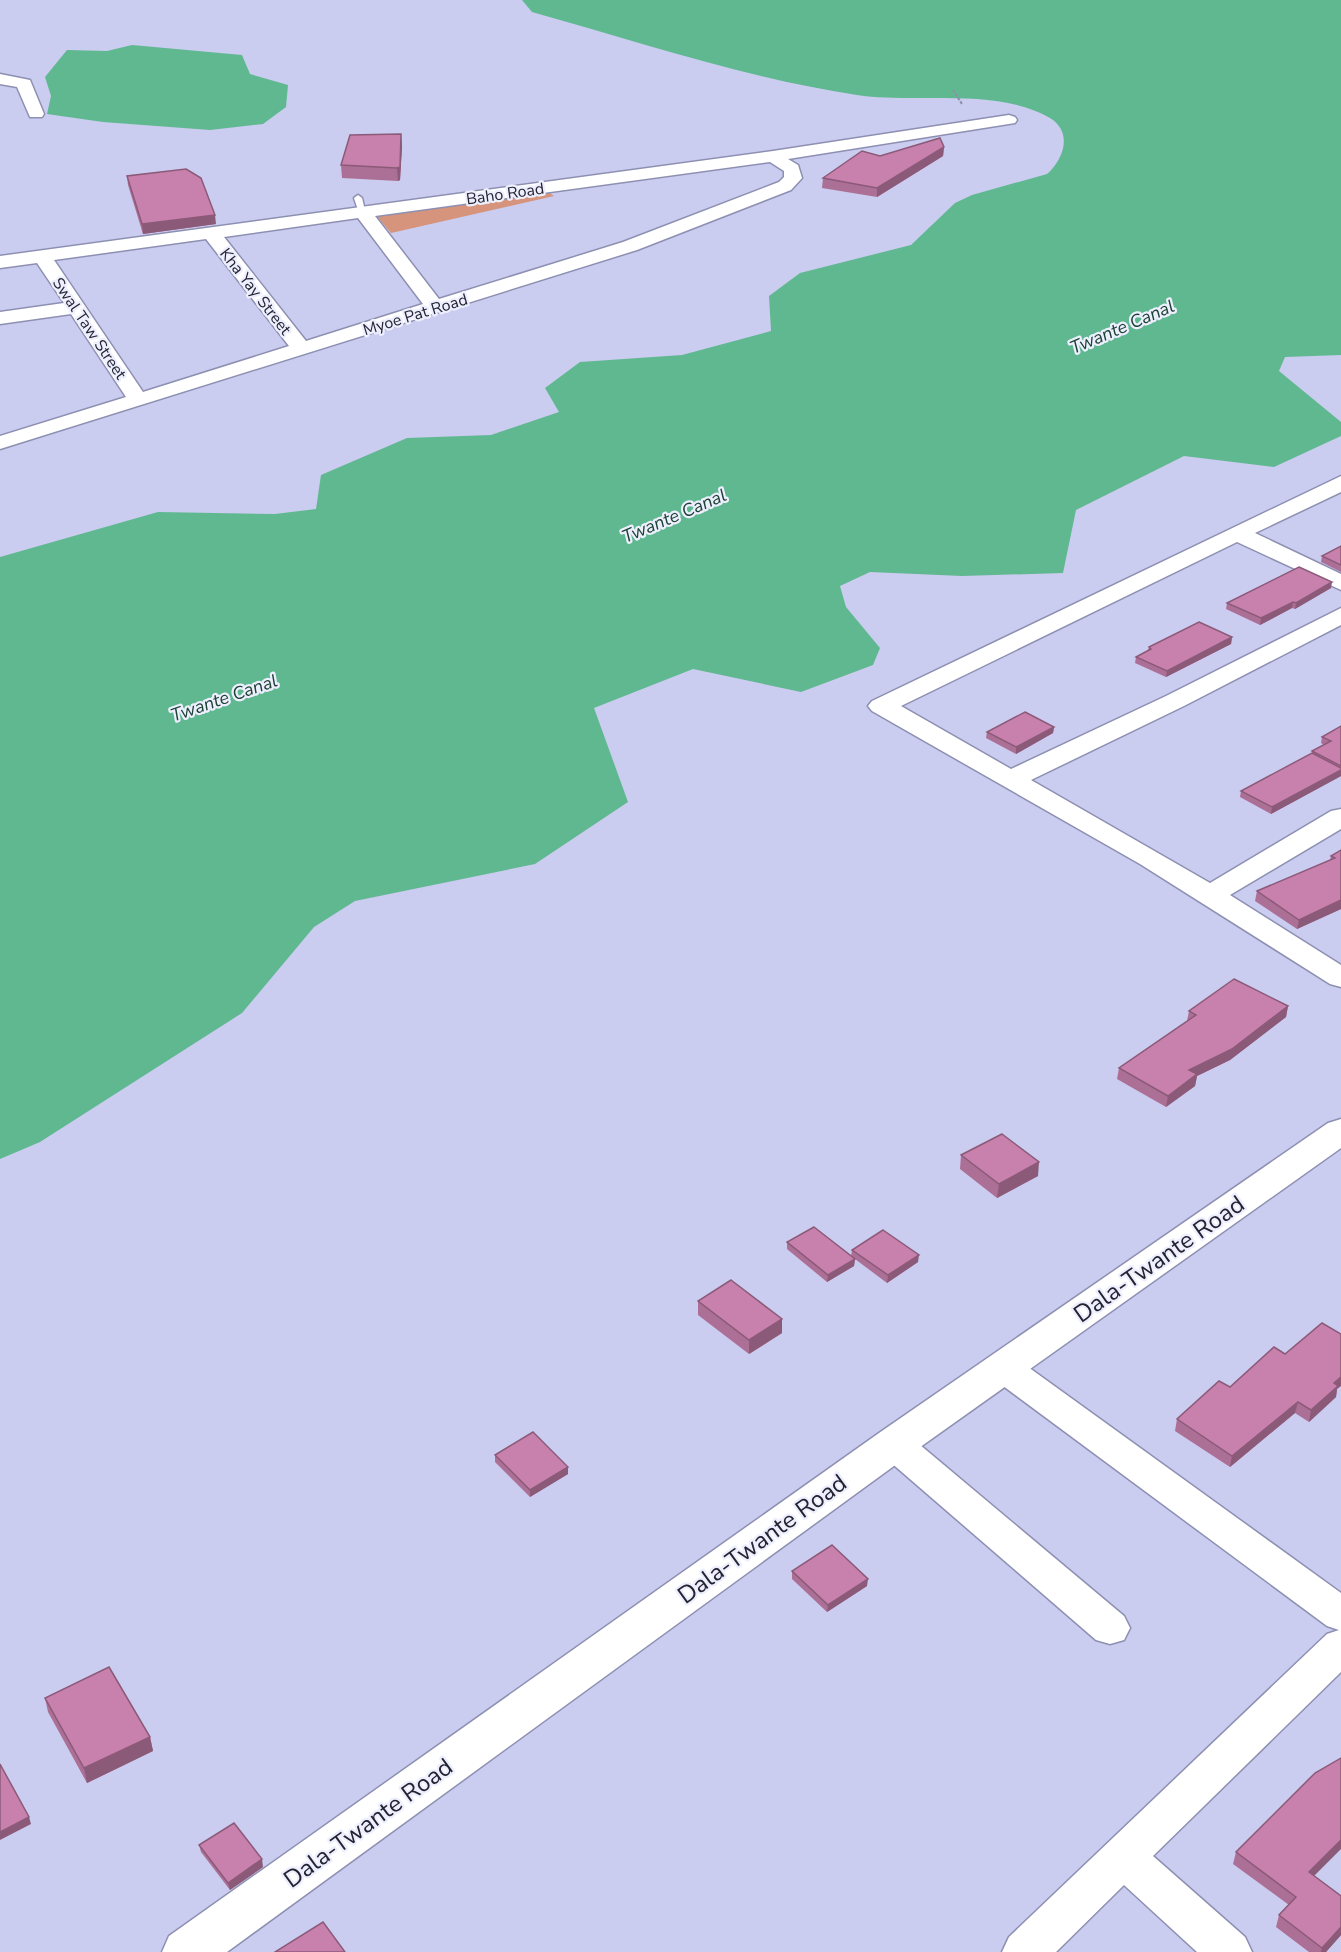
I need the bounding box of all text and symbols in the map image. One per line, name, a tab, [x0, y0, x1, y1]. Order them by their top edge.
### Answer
street label: Baho Road	[465, 178, 546, 210]
street label: Kha Yay Street	[214, 244, 296, 340]
street label: Swal Taw Street	[47, 273, 132, 384]
street label: Myoe Pat Road	[360, 289, 470, 341]
water label: Twante Canal	[1066, 294, 1178, 360]
water label: Twante Canal	[618, 483, 730, 549]
water label: Twante Canal	[167, 669, 281, 727]
street label: Dala-Twante Road	[1067, 1188, 1251, 1330]
street label: Dala-Twante Road	[671, 1467, 853, 1611]
street label: Dala-Twante Road	[277, 1751, 459, 1895]

